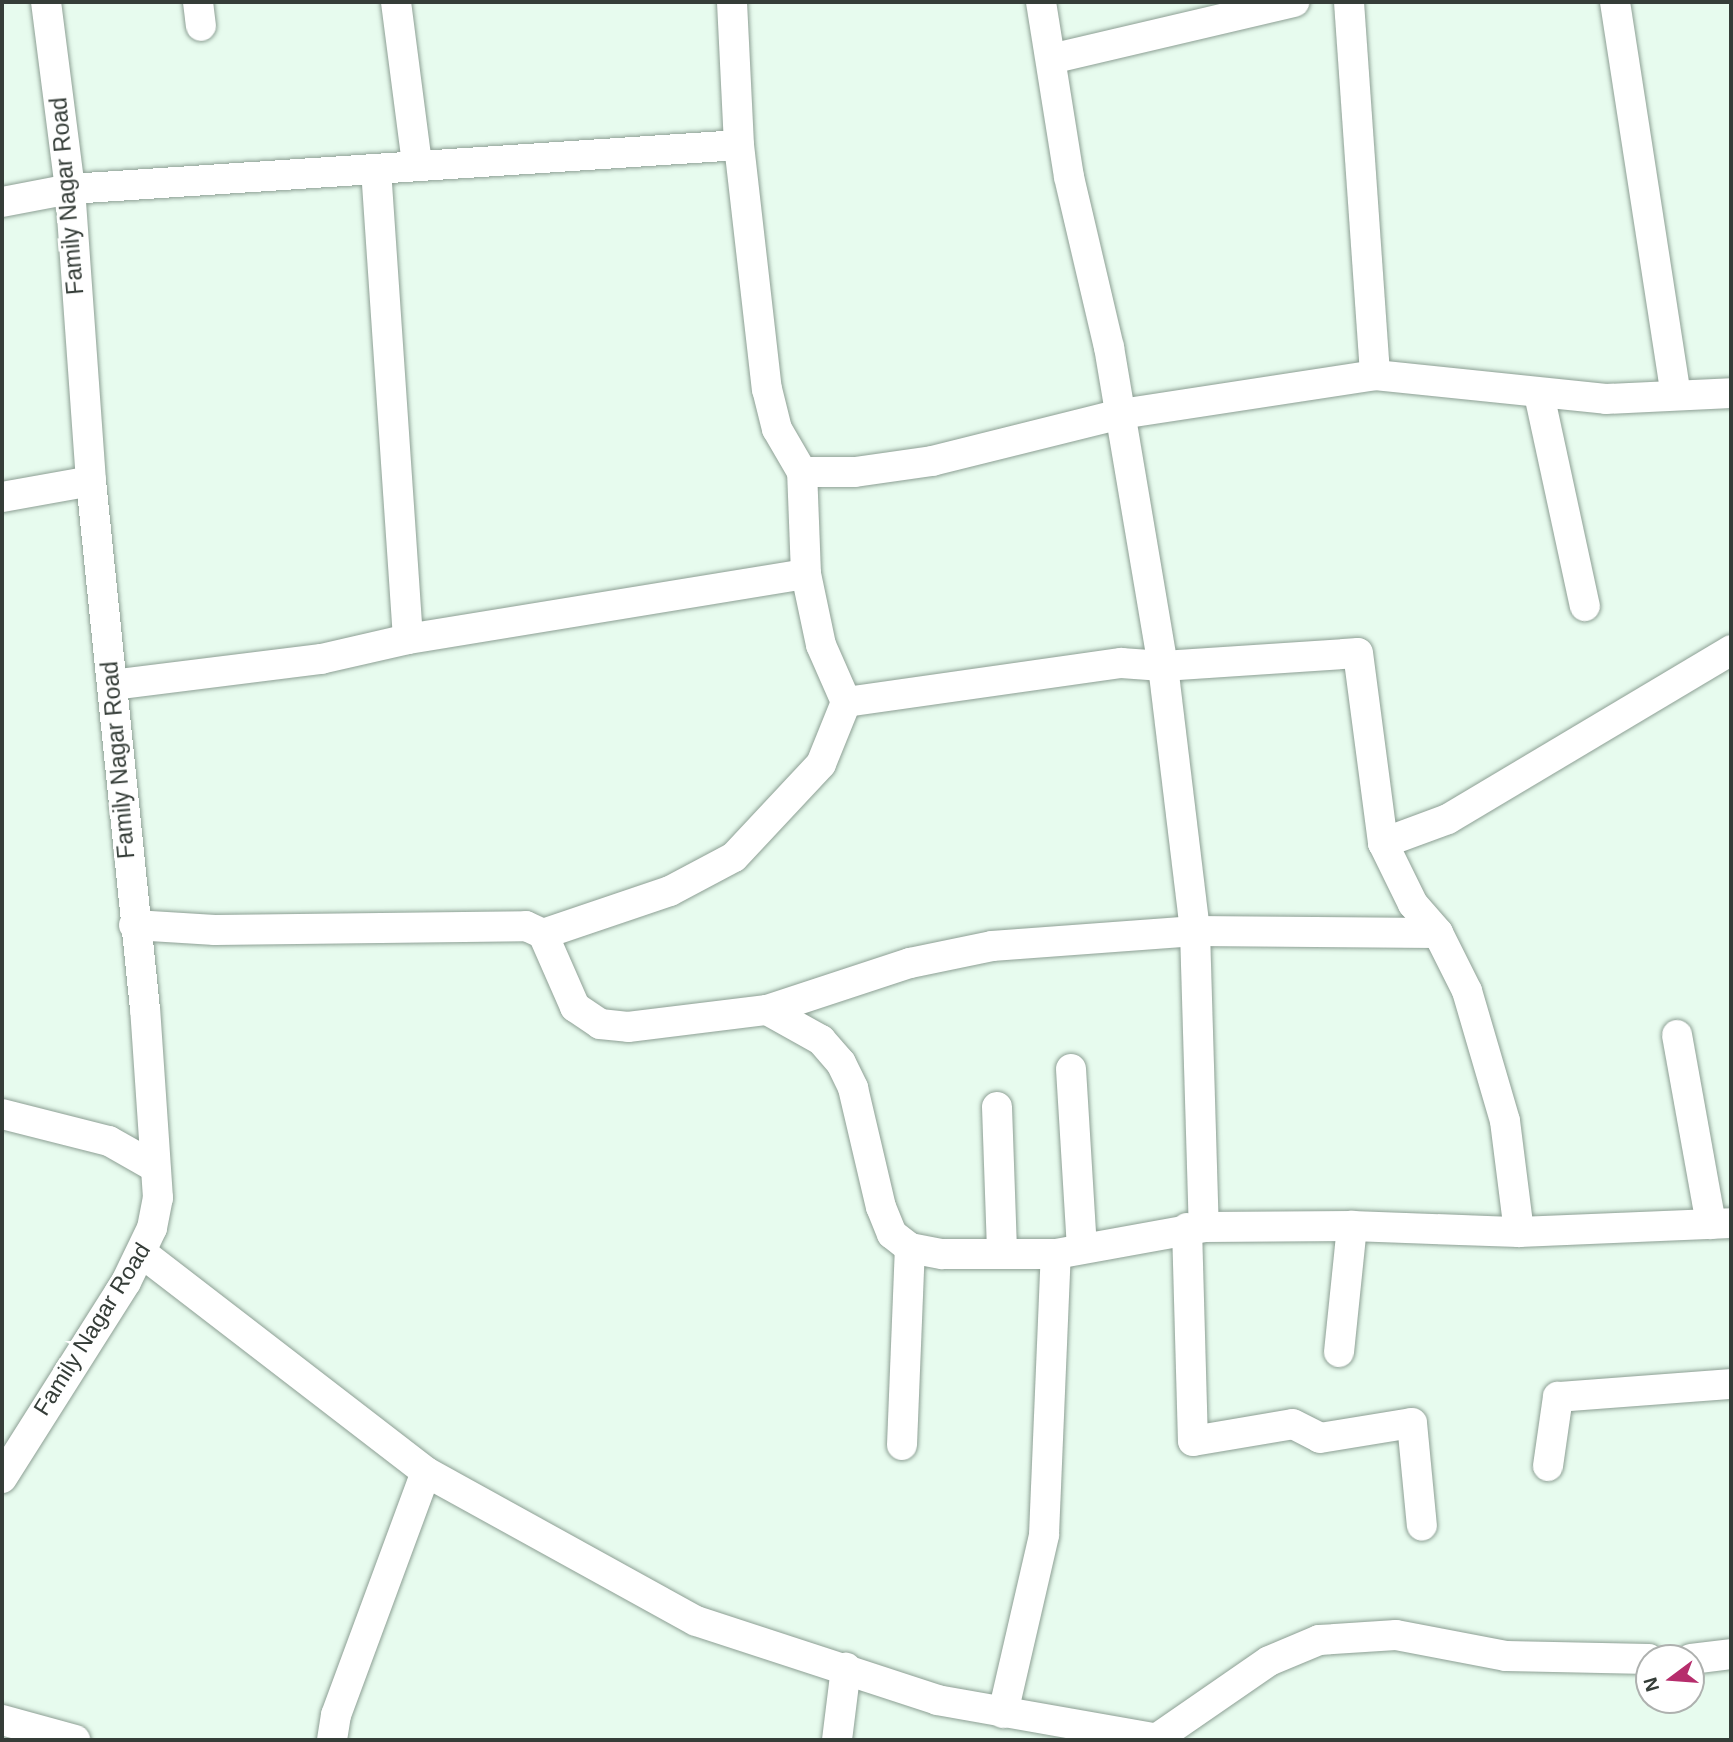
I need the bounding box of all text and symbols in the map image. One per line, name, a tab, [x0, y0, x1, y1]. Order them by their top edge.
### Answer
street label: Family Nagar Road	[45, 96, 89, 296]
street label: Family Nagar Road	[96, 660, 140, 860]
street label: Family Nagar Road	[28, 1238, 156, 1420]
north arrow	[1635, 1644, 1705, 1714]
text: N	[1639, 1675, 1663, 1694]

